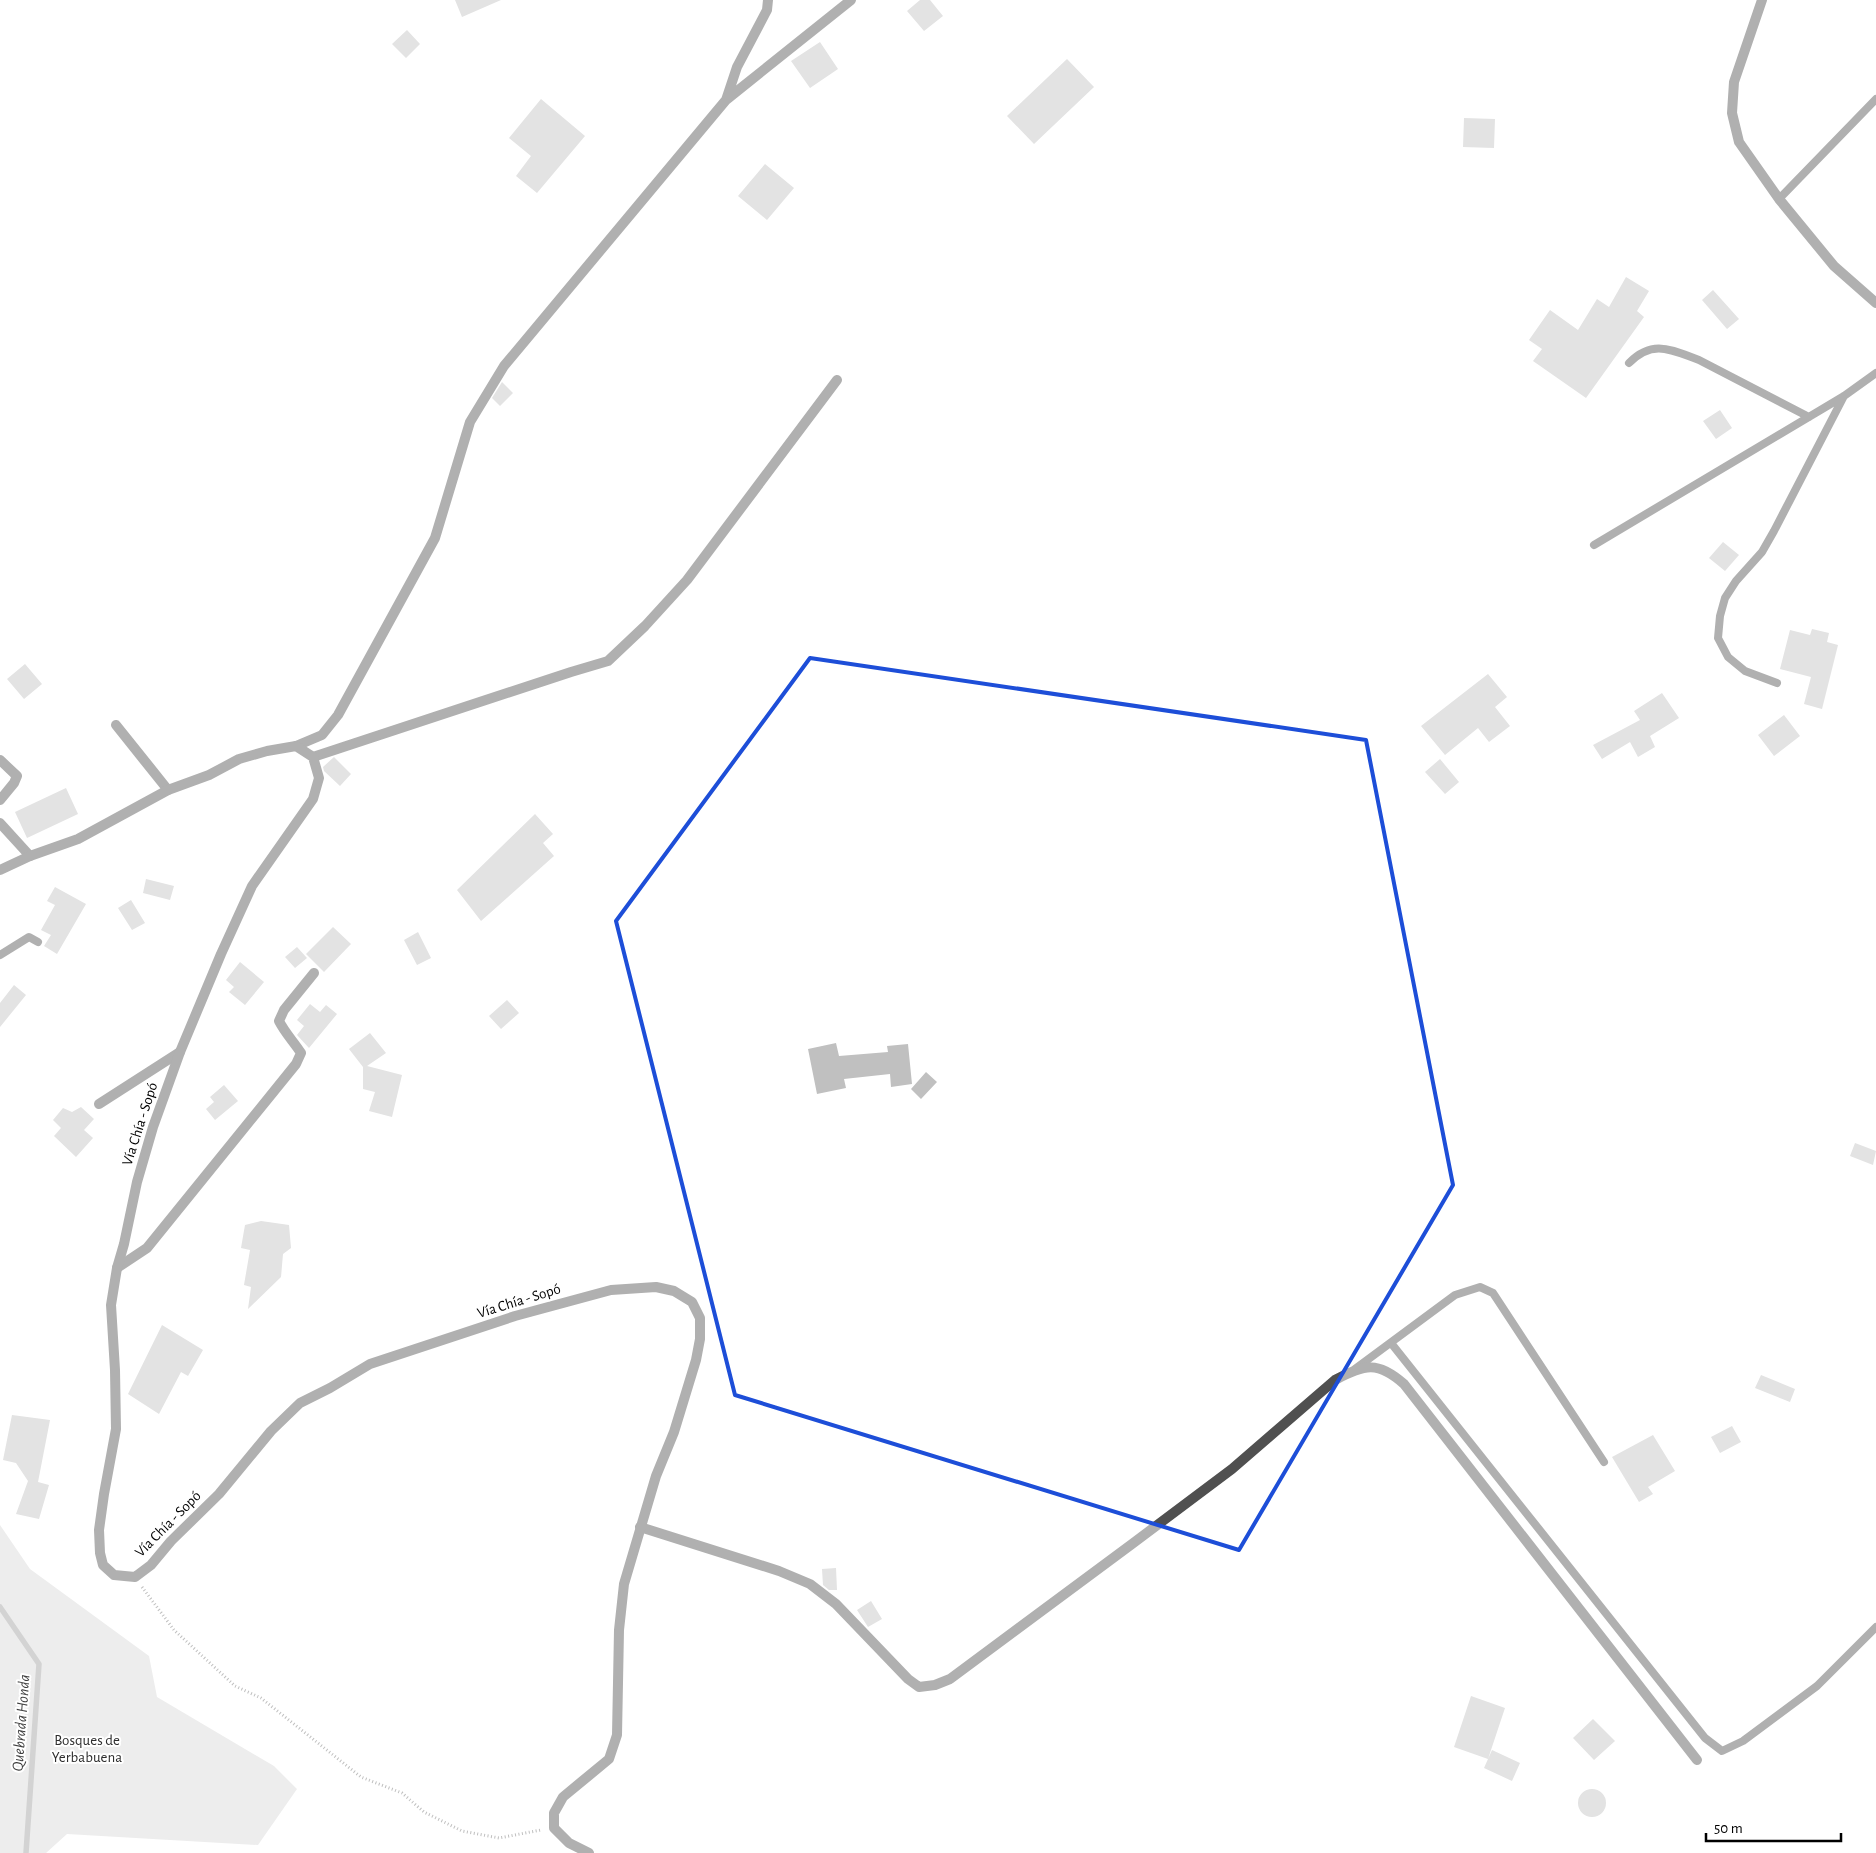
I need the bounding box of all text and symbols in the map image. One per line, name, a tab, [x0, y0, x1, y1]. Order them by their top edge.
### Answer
street label: Vía Chía - Sopó	[120, 1081, 160, 1167]
street label: Vía Chía - Sopó	[476, 1281, 562, 1321]
street label: Vía Chía - Sopó	[132, 1488, 204, 1560]
water label: Quebrada Honda	[10, 1674, 33, 1772]
park label: Bosques de Yerbabuena	[52, 1733, 122, 1765]
scale bar	[1706, 1810, 1841, 1842]
text: 50 m	[1714, 1821, 1743, 1836]

